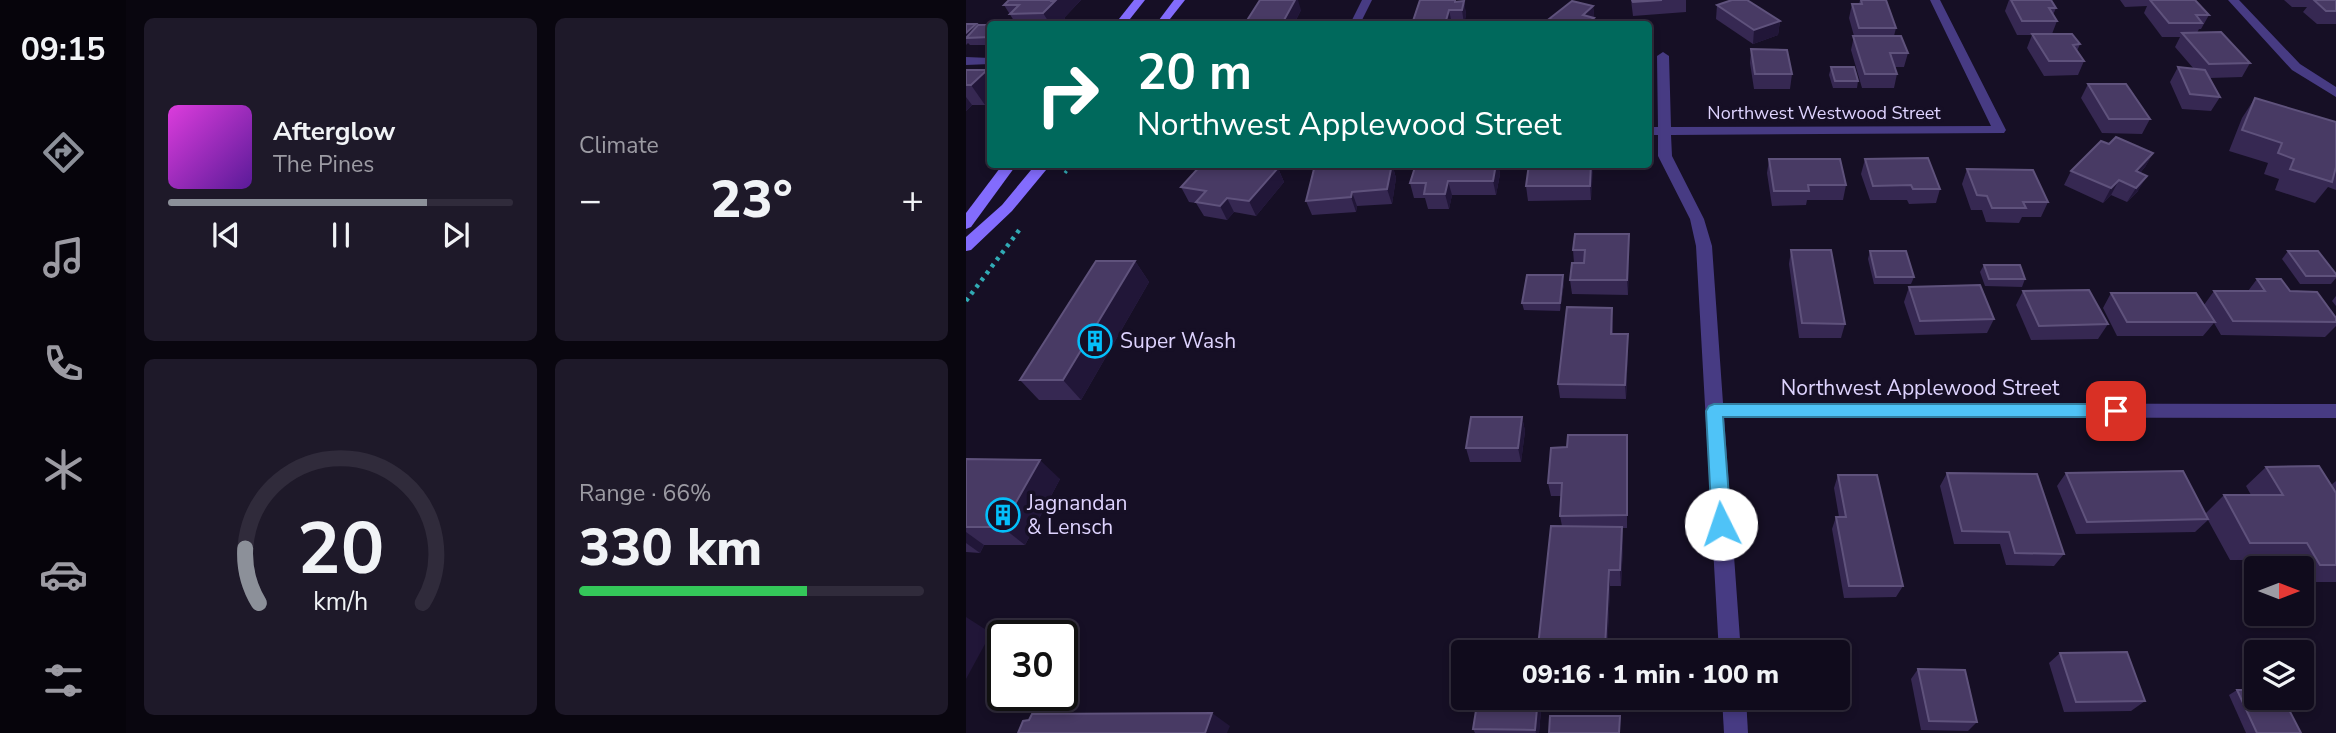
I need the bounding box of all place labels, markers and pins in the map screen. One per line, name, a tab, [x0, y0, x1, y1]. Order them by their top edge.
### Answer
building icon: Super Wash	[1076, 322, 1114, 360]
place label: Super Wash	[1120, 327, 1236, 355]
pin	[2086, 381, 2146, 441]
place label: Jagnandan & Lensch	[1026, 489, 1128, 541]
building icon: Jagnandan & Lensch	[984, 496, 1022, 534]

